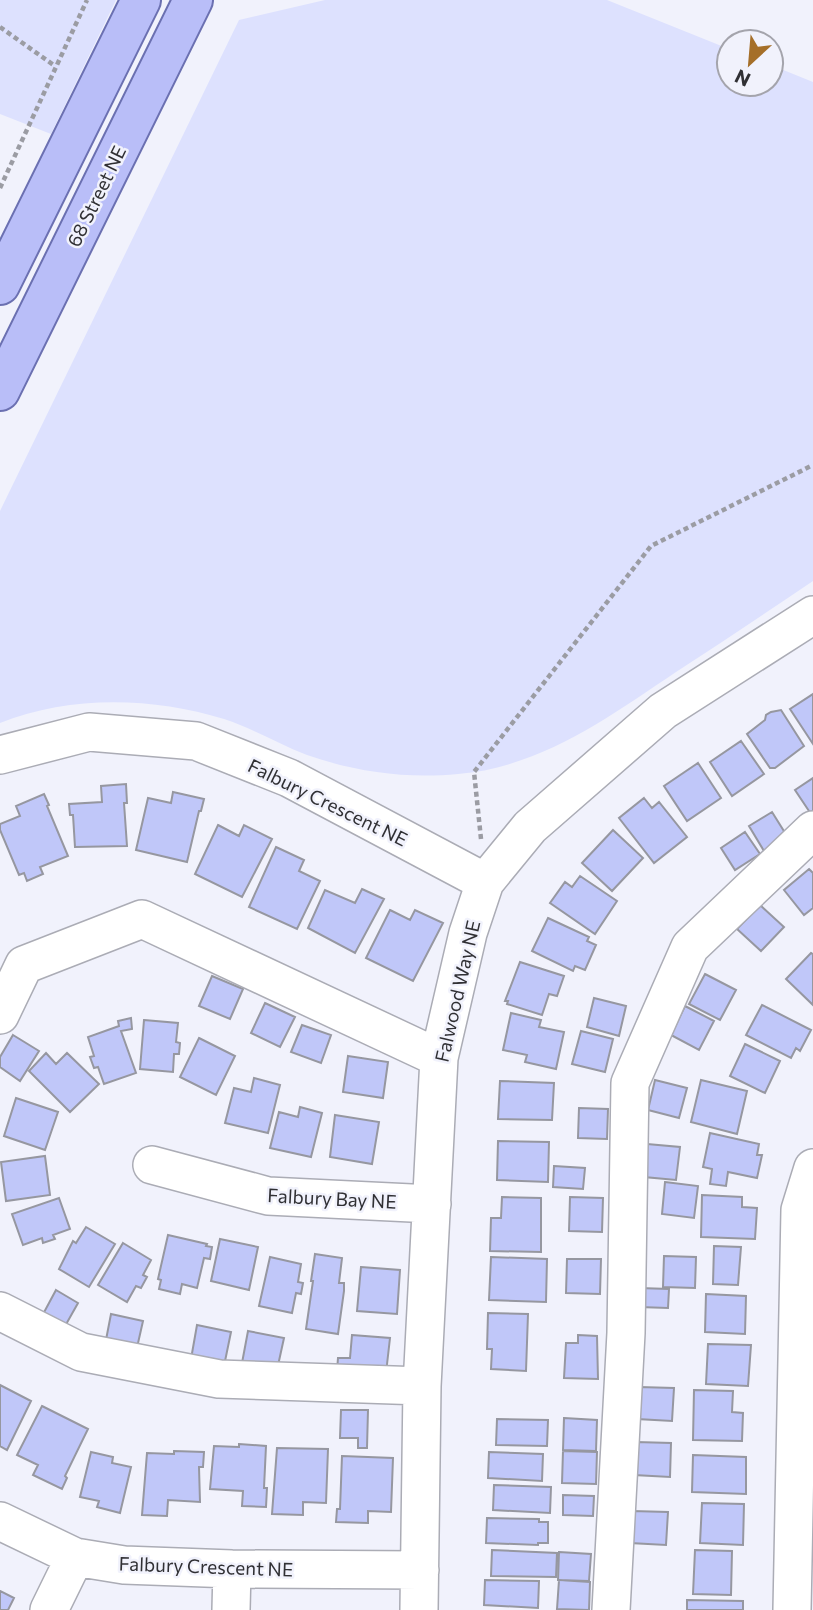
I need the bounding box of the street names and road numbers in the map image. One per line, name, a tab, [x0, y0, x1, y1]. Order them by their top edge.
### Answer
street label: 68 Street NE	[62, 142, 130, 250]
street label: Falbury Crescent NE	[245, 753, 411, 851]
street label: Falwood Way NE	[430, 918, 484, 1064]
street label: Falbury Bay NE	[267, 1183, 397, 1213]
street label: Falbury Crescent NE	[118, 1551, 294, 1581]

